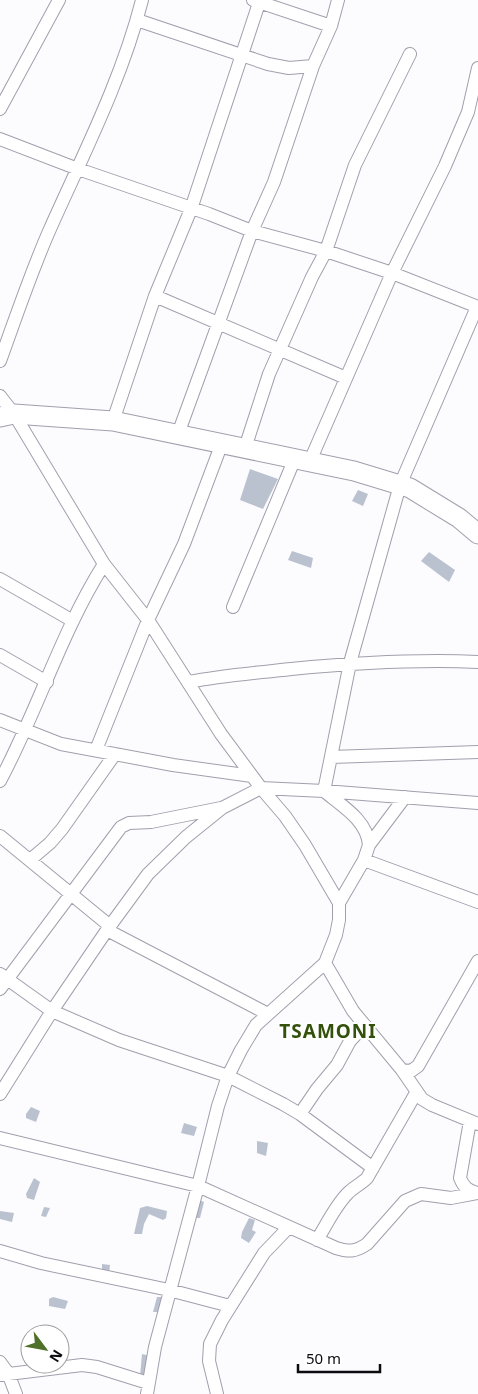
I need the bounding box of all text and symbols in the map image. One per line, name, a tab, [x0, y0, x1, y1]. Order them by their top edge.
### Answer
district label: TSAMONI	[279, 1018, 377, 1044]
north arrow	[20, 1324, 70, 1374]
scale bar	[298, 1342, 380, 1374]
text: N	[45, 1346, 68, 1366]
text: 50 m	[306, 1348, 341, 1368]

